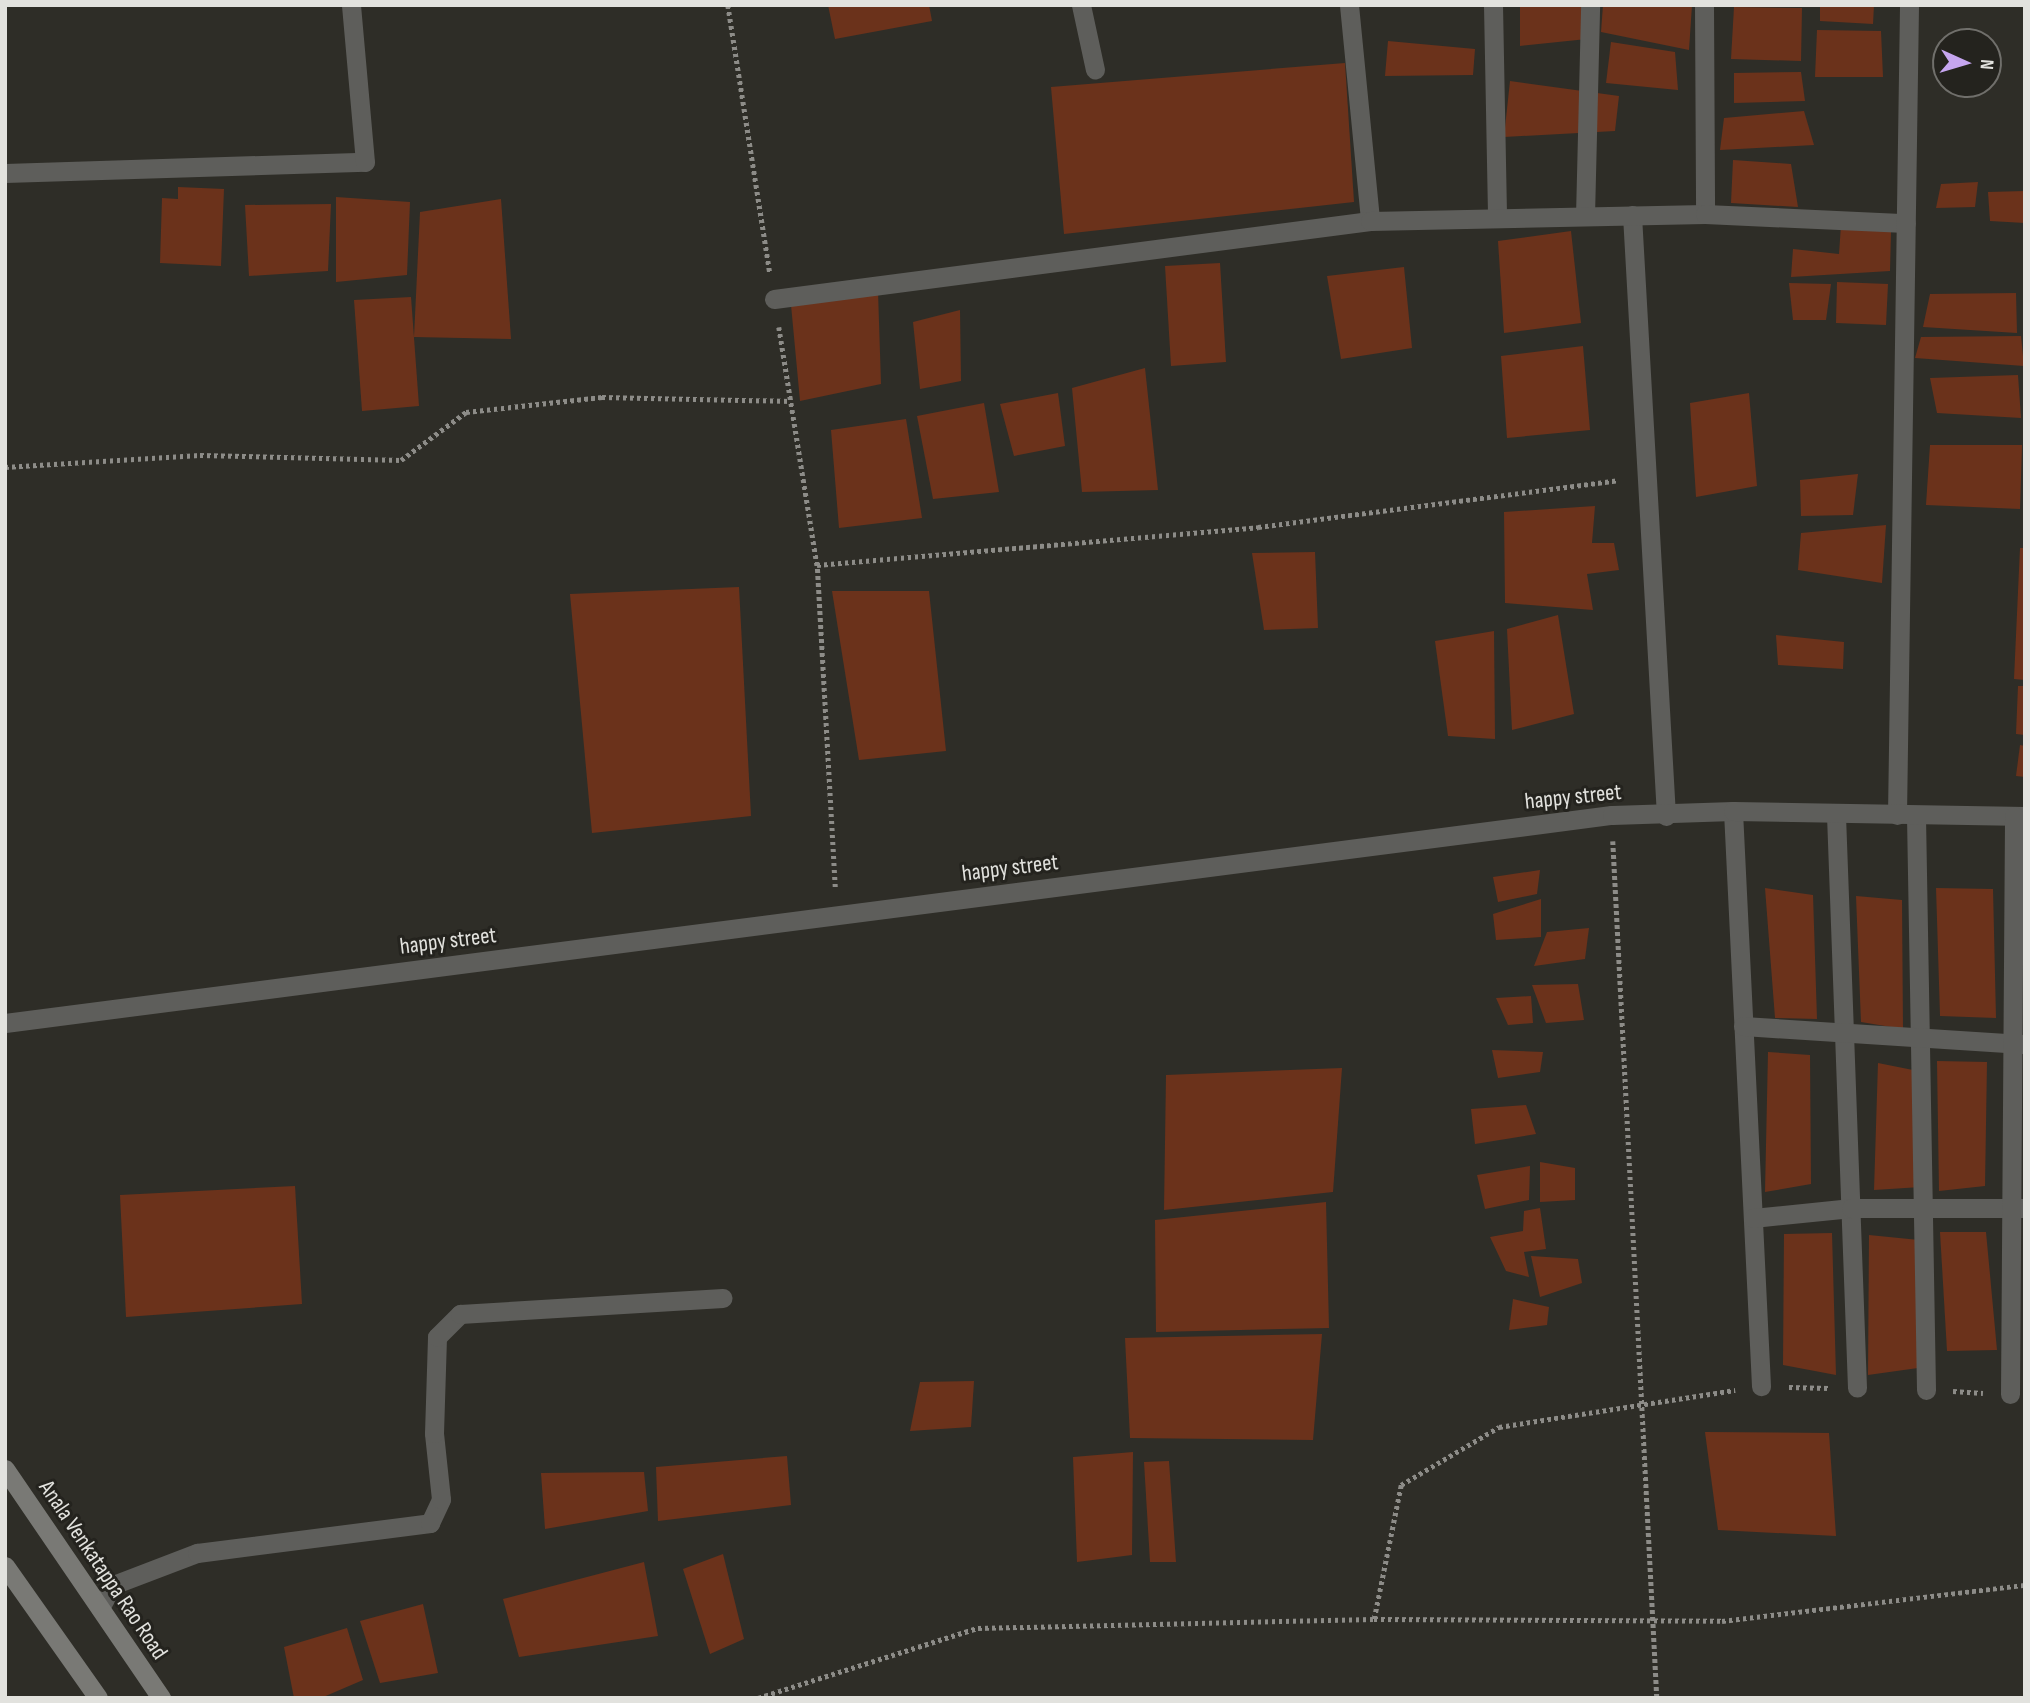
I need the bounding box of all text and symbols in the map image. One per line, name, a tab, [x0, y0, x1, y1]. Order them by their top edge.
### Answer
north arrow	[1932, 28, 2002, 98]
text: N	[1975, 58, 1998, 70]
street label: happy street	[1523, 778, 1623, 816]
street label: happy street	[960, 848, 1060, 888]
street label: happy street	[398, 921, 498, 961]
street label: Anala Venkatappa Rao Road	[33, 1475, 173, 1665]

